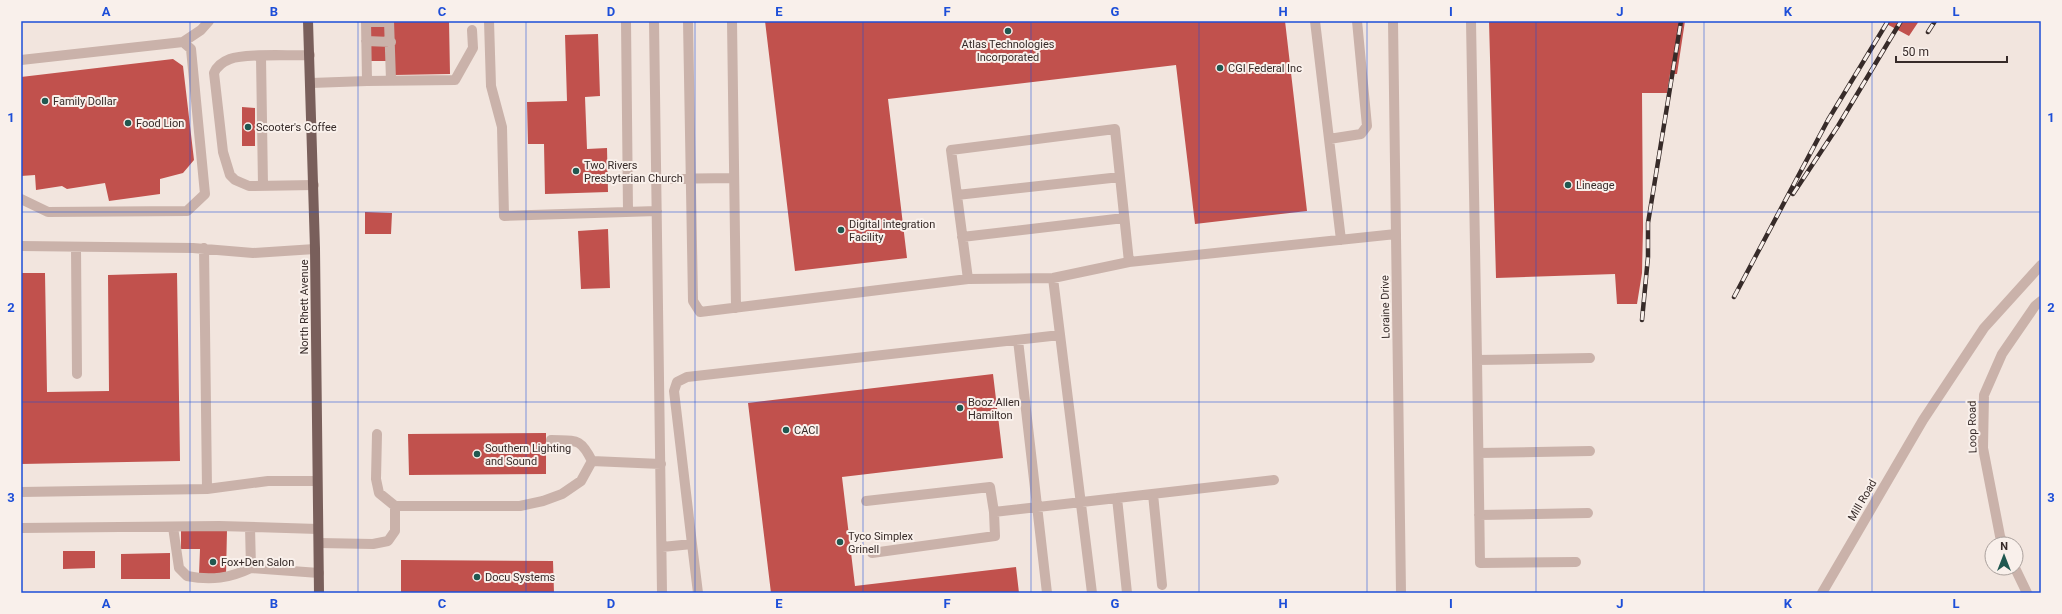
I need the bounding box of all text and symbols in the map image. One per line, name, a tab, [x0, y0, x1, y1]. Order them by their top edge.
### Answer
text: A	[102, 4, 111, 19]
text: B	[270, 4, 278, 19]
text: C	[438, 4, 447, 19]
text: D	[607, 4, 615, 19]
text: E	[775, 4, 783, 19]
text: F	[943, 4, 951, 19]
text: G	[1111, 4, 1120, 19]
text: H	[1278, 4, 1288, 19]
text: I	[1449, 4, 1453, 19]
text: J	[1616, 4, 1624, 19]
text: K	[1784, 4, 1793, 19]
text: L	[1952, 4, 1960, 19]
marker: Atlas Technologies Incorporated	[1003, 26, 1013, 36]
place label: Atlas Technologies Incorporated	[962, 38, 1055, 64]
scale bar	[1896, 38, 2007, 64]
text: 50 m	[1902, 45, 1929, 59]
place label: CGI Federal Inc	[1228, 62, 1302, 75]
marker: CGI Federal Inc	[1215, 63, 1225, 73]
place label: Family Dollar	[53, 95, 117, 108]
marker: Family Dollar	[40, 96, 50, 106]
text: 1	[7, 110, 15, 125]
text: 1	[2047, 110, 2055, 125]
place label: Food Lion	[136, 117, 184, 130]
marker: Food Lion	[123, 118, 133, 128]
place label: Scooter's Coffee	[256, 121, 337, 134]
marker: Scooter's Coffee	[243, 122, 253, 132]
place label: Two Rivers Presbyterian Church	[584, 159, 683, 185]
marker: Two Rivers Presbyterian Church	[571, 166, 581, 176]
place label: Lineage	[1576, 179, 1615, 192]
marker: Lineage	[1563, 180, 1573, 190]
place label: Digital integration Facility	[849, 218, 935, 244]
marker: Digital integration Facility	[836, 225, 846, 235]
street label: North Rhett Avenue	[298, 259, 311, 355]
street label: Loraine Drive	[1378, 275, 1393, 339]
text: 2	[7, 300, 15, 315]
text: 2	[2047, 300, 2055, 315]
place label: Booz Allen Hamilton	[968, 396, 1020, 422]
street label: Loop Road	[1966, 401, 1979, 453]
marker: Booz Allen Hamilton	[955, 403, 965, 413]
place label: CACI	[794, 424, 818, 437]
marker: CACI	[781, 425, 791, 435]
place label: Southern Lighting and Sound	[485, 442, 571, 468]
marker: Southern Lighting and Sound	[472, 449, 482, 459]
street label: Mill Road	[1845, 477, 1879, 523]
text: 3	[7, 490, 15, 505]
text: 3	[2047, 490, 2055, 505]
place label: Tyco Simplex Grinell	[848, 530, 914, 556]
north arrow	[1984, 536, 2024, 576]
marker: Tyco Simplex Grinell	[835, 537, 845, 547]
text: N	[2000, 540, 2008, 553]
place label: Fox+Den Salon	[221, 556, 294, 569]
marker: Fox+Den Salon	[208, 557, 218, 567]
place label: Docu Systems	[485, 571, 556, 584]
marker: Docu Systems	[472, 572, 482, 582]
text: A	[102, 596, 111, 611]
text: B	[270, 596, 278, 611]
text: C	[438, 596, 447, 611]
text: D	[607, 596, 615, 611]
text: E	[775, 596, 783, 611]
text: F	[943, 596, 951, 611]
text: G	[1111, 596, 1120, 611]
text: H	[1278, 596, 1288, 611]
text: I	[1449, 596, 1453, 611]
text: J	[1616, 596, 1624, 611]
text: K	[1784, 596, 1793, 611]
text: L	[1952, 596, 1960, 611]

